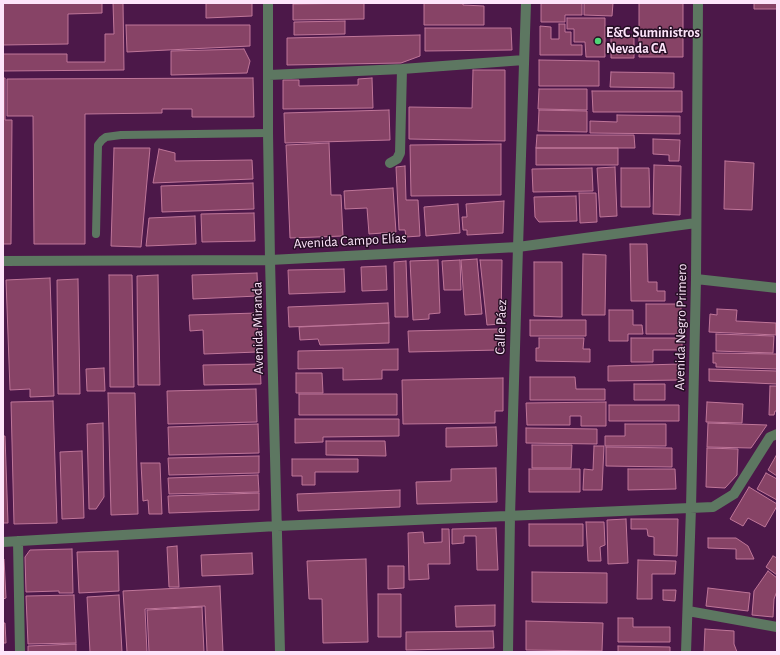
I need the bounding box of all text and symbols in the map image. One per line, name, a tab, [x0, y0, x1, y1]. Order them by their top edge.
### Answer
place label: E&C Suministros Nevada CA	[606, 25, 700, 58]
marker: E&C Suministros Nevada CA	[593, 36, 603, 46]
street label: Avenida Campo Elías	[293, 230, 407, 252]
street label: Avenida Negro Primero	[671, 263, 691, 391]
street label: Avenida Miranda	[249, 281, 267, 375]
street label: Calle Páez	[492, 299, 510, 355]

